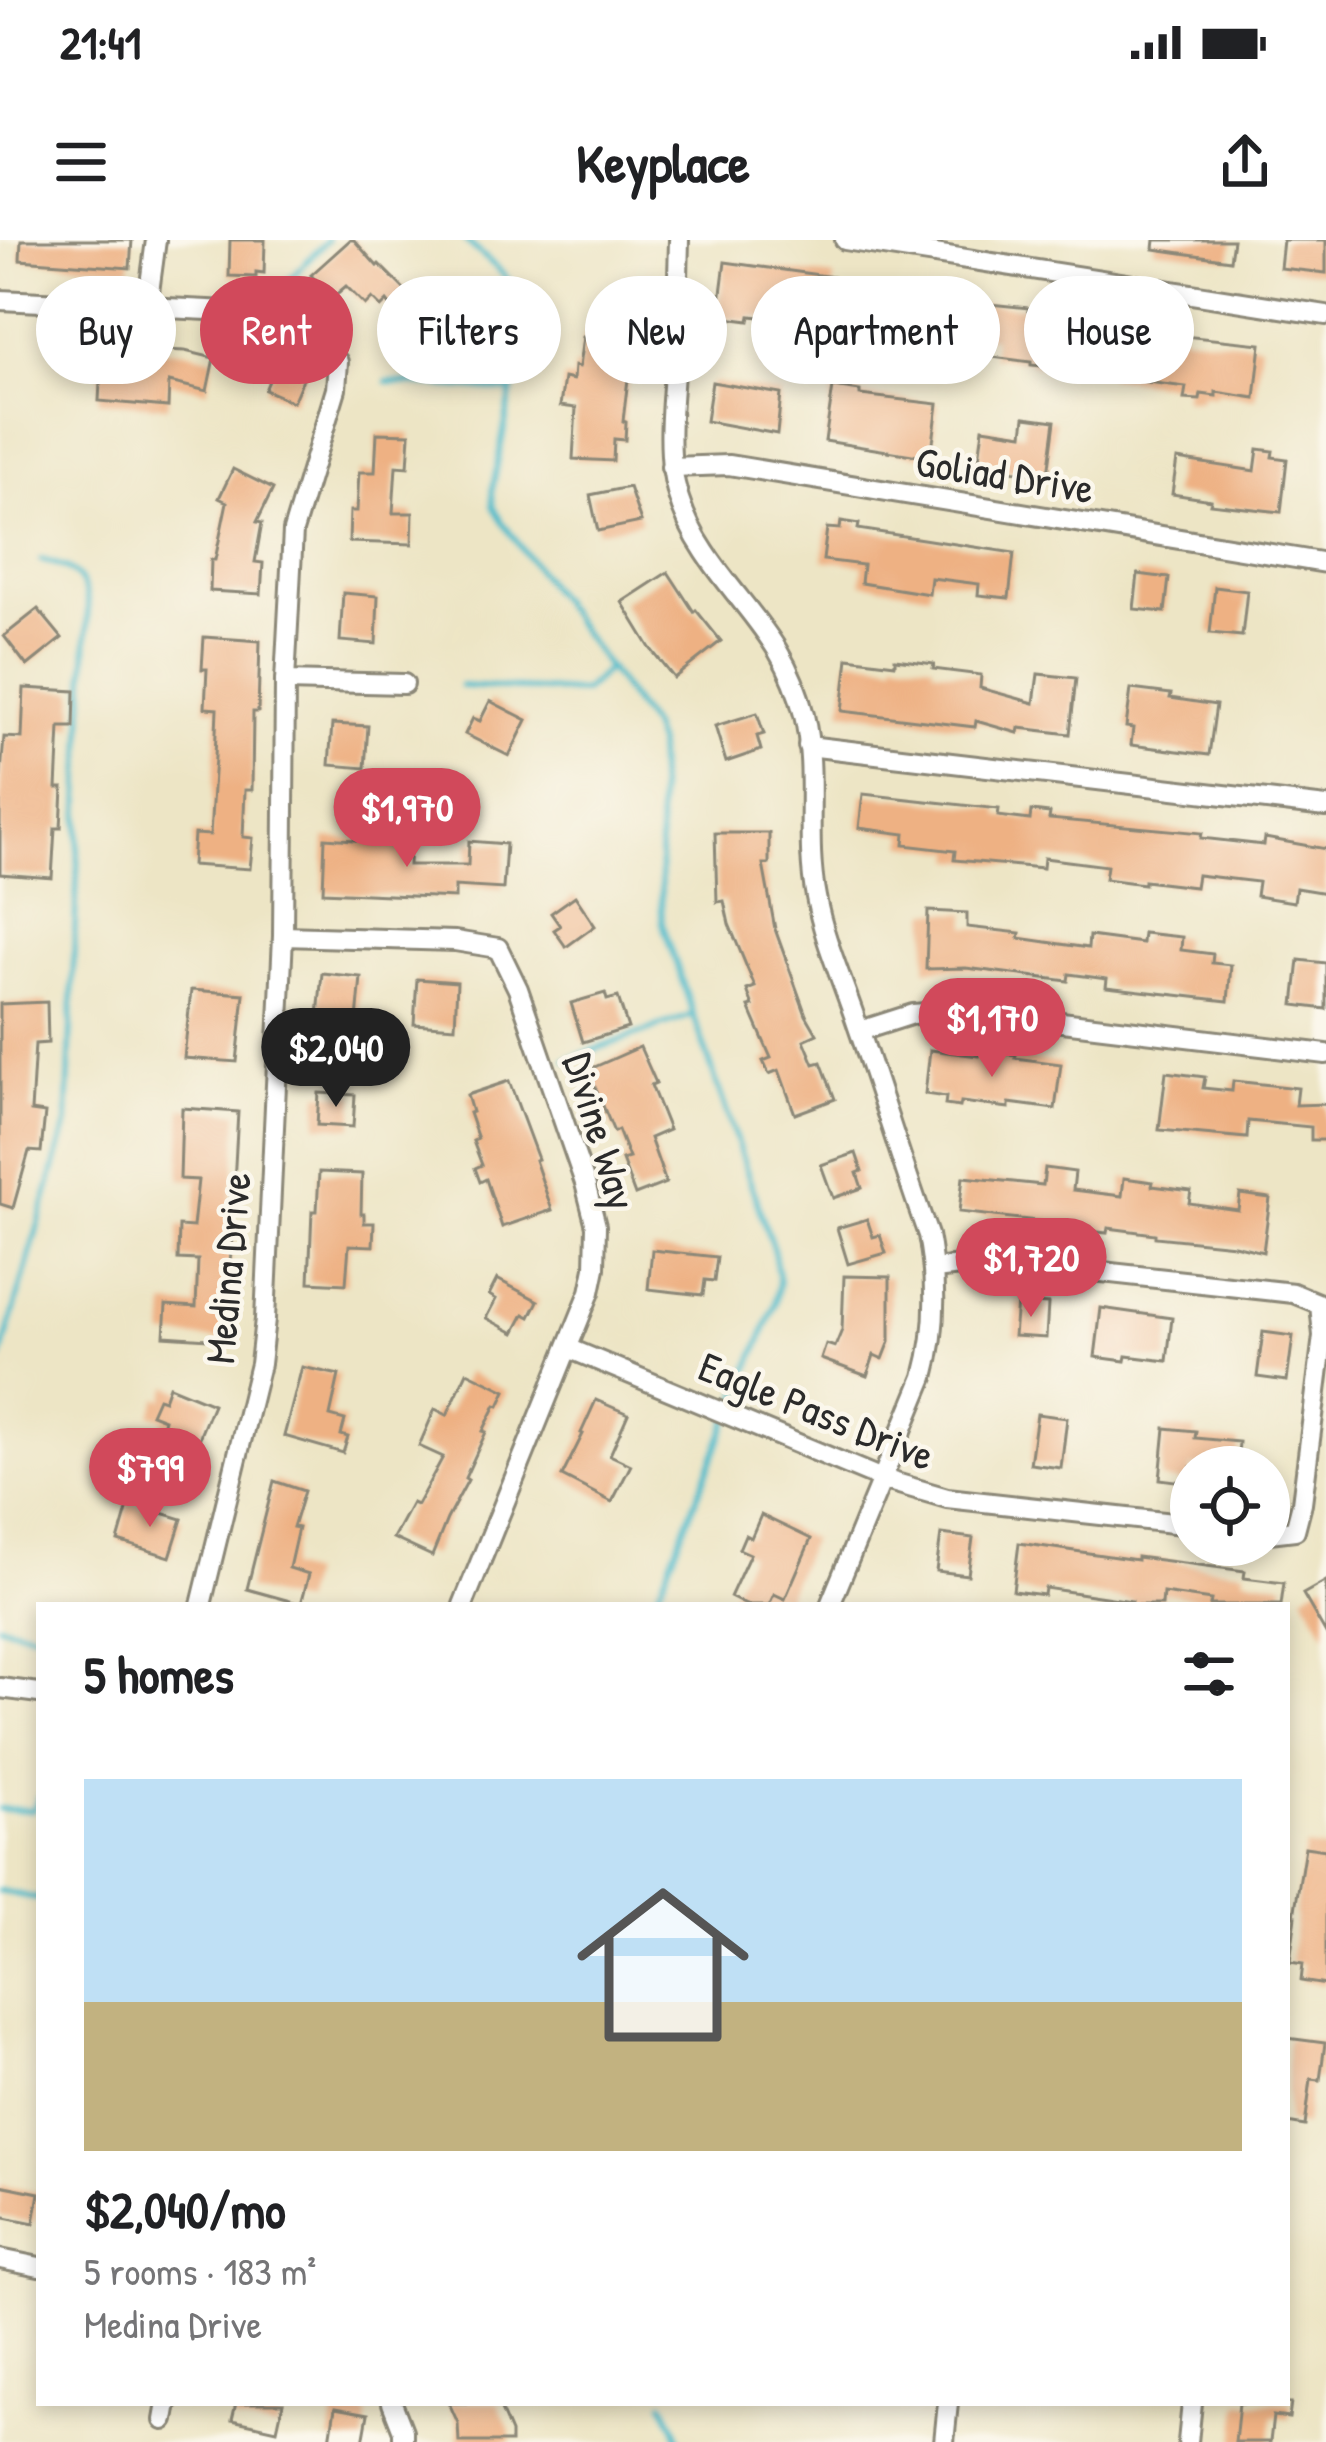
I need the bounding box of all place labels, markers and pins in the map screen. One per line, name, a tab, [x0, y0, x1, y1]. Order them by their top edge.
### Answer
pin: $1,970	[309, 768, 505, 870]
pin: $1,170	[894, 978, 1090, 1080]
pin: $2,040	[238, 1008, 434, 1110]
pin: $1,720	[933, 1218, 1129, 1320]
pin: $799	[79, 1428, 221, 1530]

